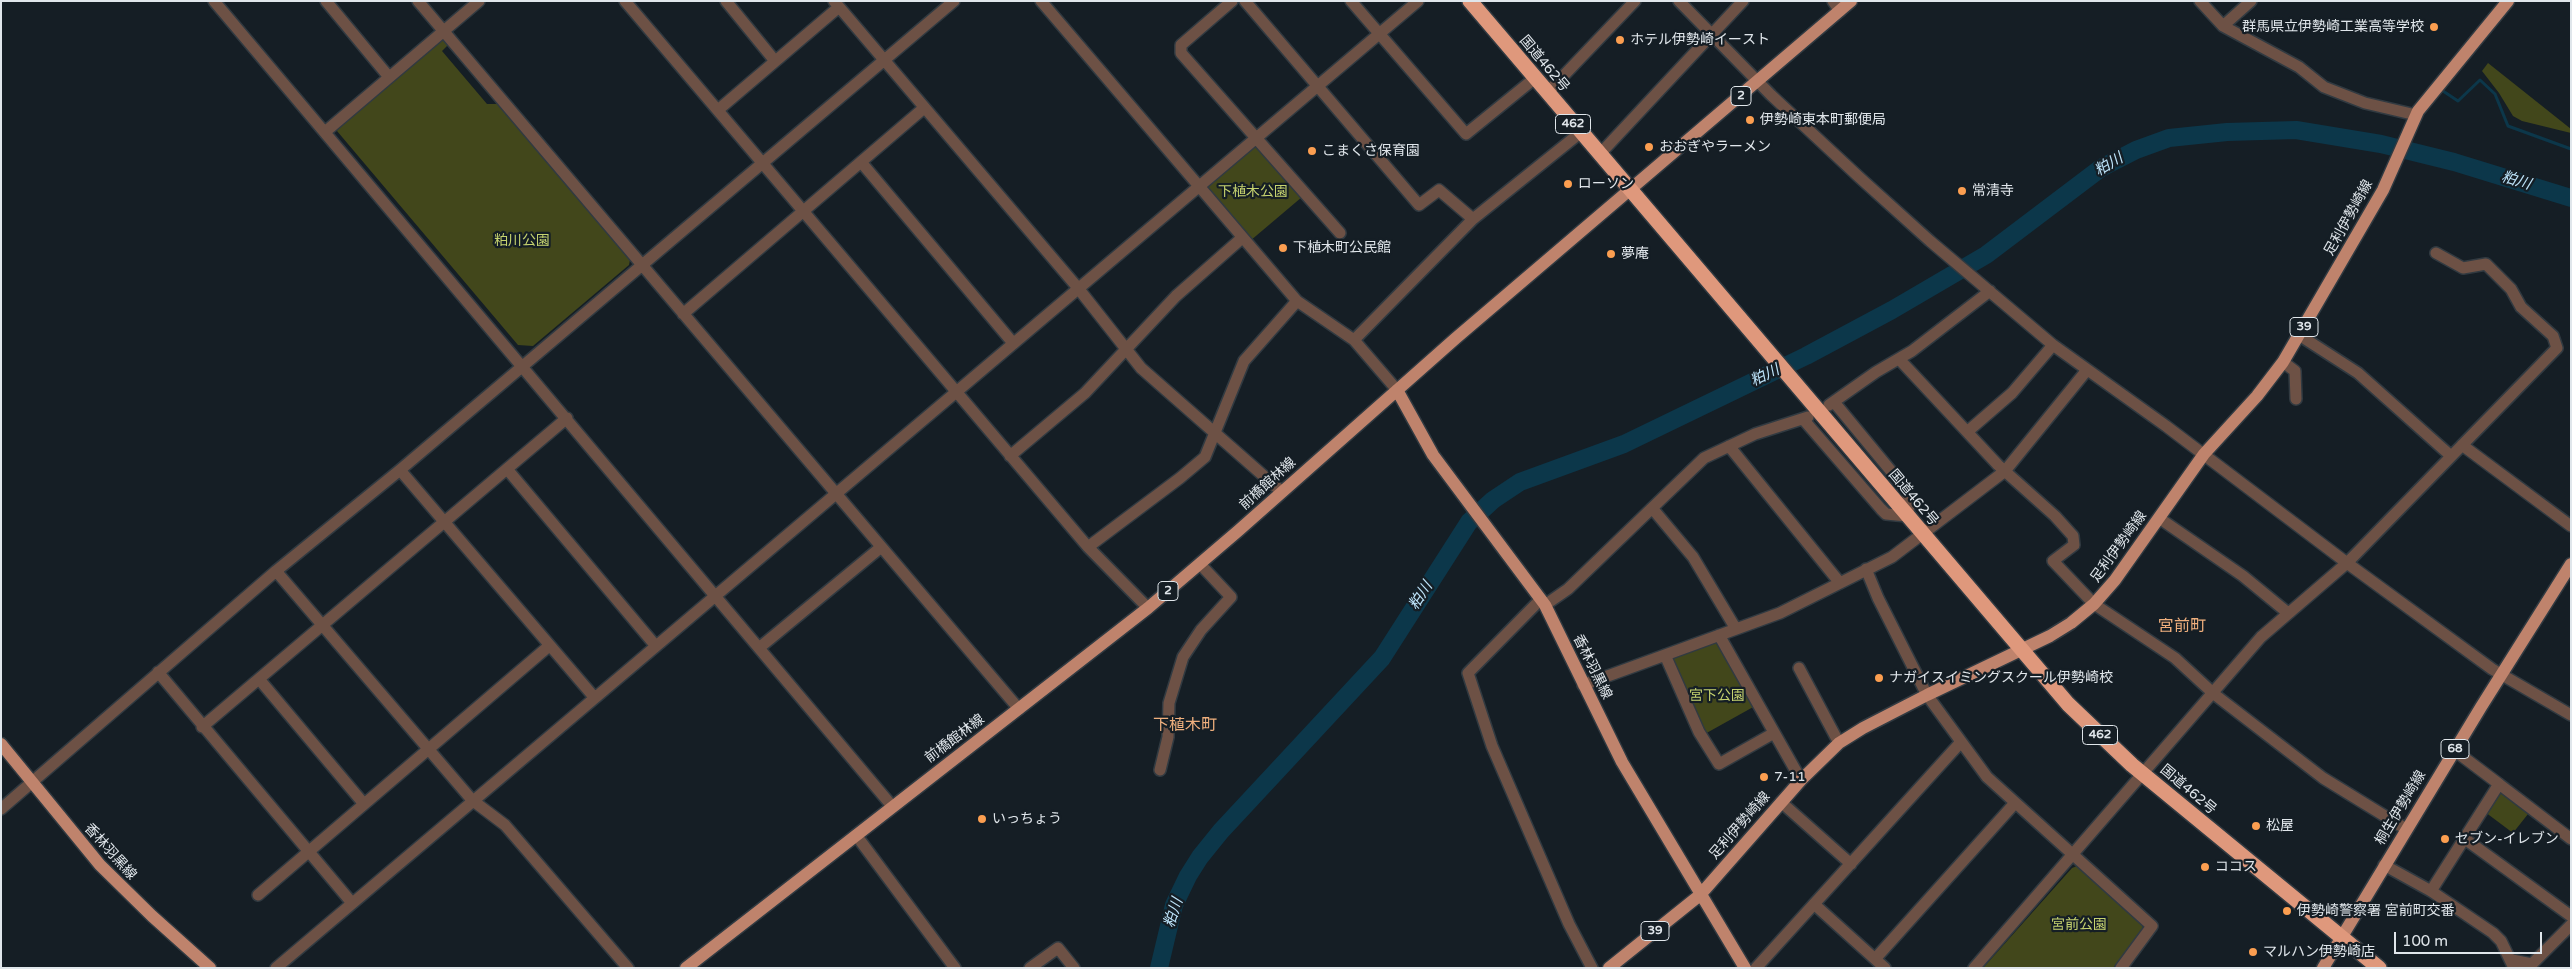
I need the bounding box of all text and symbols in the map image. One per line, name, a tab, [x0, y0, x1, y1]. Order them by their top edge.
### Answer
place label: 群馬県立伊勢崎工業高等学校	[2242, 19, 2424, 35]
marker: 群馬県立伊勢崎工業高等学校	[2428, 21, 2440, 33]
street label: 国道462号	[1516, 32, 1572, 96]
place label: ホテル伊勢崎イースト	[1630, 32, 1770, 48]
marker: ホテル伊勢崎イースト	[1614, 34, 1626, 46]
road number: 2	[1731, 86, 1751, 105]
place label: 伊勢崎東本町郵便局	[1760, 112, 1886, 128]
marker: 伊勢崎東本町郵便局	[1744, 114, 1756, 126]
road number: 462	[1556, 115, 1590, 134]
place label: おおぎやラーメン	[1659, 139, 1771, 155]
marker: おおぎやラーメン	[1643, 141, 1655, 153]
place label: こまくさ保育園	[1322, 143, 1420, 159]
marker: こまくさ保育園	[1306, 145, 1318, 157]
water label: 粕川	[2092, 150, 2126, 180]
water label: 粕川	[2499, 168, 2533, 194]
place label: ローソン	[1578, 176, 1634, 192]
street label: 足利伊勢崎線	[2321, 177, 2377, 259]
marker: ローソン	[1562, 178, 1574, 190]
place label: 常清寺	[1972, 183, 2014, 199]
park label: 下植木公園	[1218, 184, 1288, 200]
marker: 常清寺	[1956, 185, 1968, 197]
park label: 粕川公園	[494, 233, 550, 249]
place label: 下植木町公民館	[1293, 240, 1391, 256]
marker: 下植木町公民館	[1277, 242, 1289, 254]
place label: 夢庵	[1621, 246, 1649, 262]
marker: 夢庵	[1605, 248, 1617, 260]
road number: 39	[2290, 318, 2318, 337]
water label: 粕川	[1748, 361, 1782, 391]
street label: 前橋館林線	[1236, 454, 1300, 514]
street label: 国道462号	[1885, 466, 1941, 530]
street label: 足利伊勢崎線	[2088, 508, 2150, 586]
water label: 粕川	[1405, 579, 1437, 613]
road number: 2	[1158, 582, 1178, 600]
district label: 宮前町	[2158, 617, 2206, 637]
street label: 香林羽黒線	[1569, 632, 1615, 702]
place label: ナガイスイミングスクール伊勢崎校	[1889, 670, 2113, 686]
marker: ナガイスイミングスクール伊勢崎校	[1873, 672, 1885, 684]
park label: 宮下公園	[1689, 688, 1745, 704]
street label: 前橋館林線	[922, 711, 988, 767]
district label: 下植木町	[1153, 716, 1217, 736]
road number: 462	[2082, 726, 2118, 744]
road number: 68	[2441, 740, 2469, 759]
street label: 国道462号	[2156, 762, 2220, 818]
street label: 桐生伊勢崎線	[2372, 768, 2430, 848]
place label: 7-11	[1774, 769, 1806, 785]
marker: 7-11	[1758, 771, 1770, 783]
street label: 足利伊勢崎線	[1706, 789, 1774, 863]
place label: いっちょう	[992, 811, 1062, 827]
marker: いっちょう	[976, 813, 988, 825]
place label: 松屋	[2266, 818, 2294, 834]
street label: 香林羽黒線	[80, 820, 140, 884]
marker: 松屋	[2250, 820, 2262, 832]
place label: セブン-イレブン	[2455, 831, 2559, 847]
marker: セブン-イレブン	[2439, 833, 2451, 845]
place label: ココス	[2215, 859, 2257, 875]
marker: ココス	[2199, 861, 2211, 873]
water label: 粕川	[1161, 896, 1187, 930]
place label: 伊勢崎警察署 宮前町交番	[2297, 903, 2455, 919]
marker: 伊勢崎警察署 宮前町交番	[2281, 905, 2293, 917]
park label: 宮前公園	[2051, 917, 2107, 933]
road number: 39	[1641, 921, 1669, 940]
scale bar	[2397, 922, 2544, 954]
text: 100 m	[2402, 932, 2448, 950]
place label: マルハン伊勢崎店	[2263, 944, 2375, 960]
marker: マルハン伊勢崎店	[2247, 946, 2259, 958]

